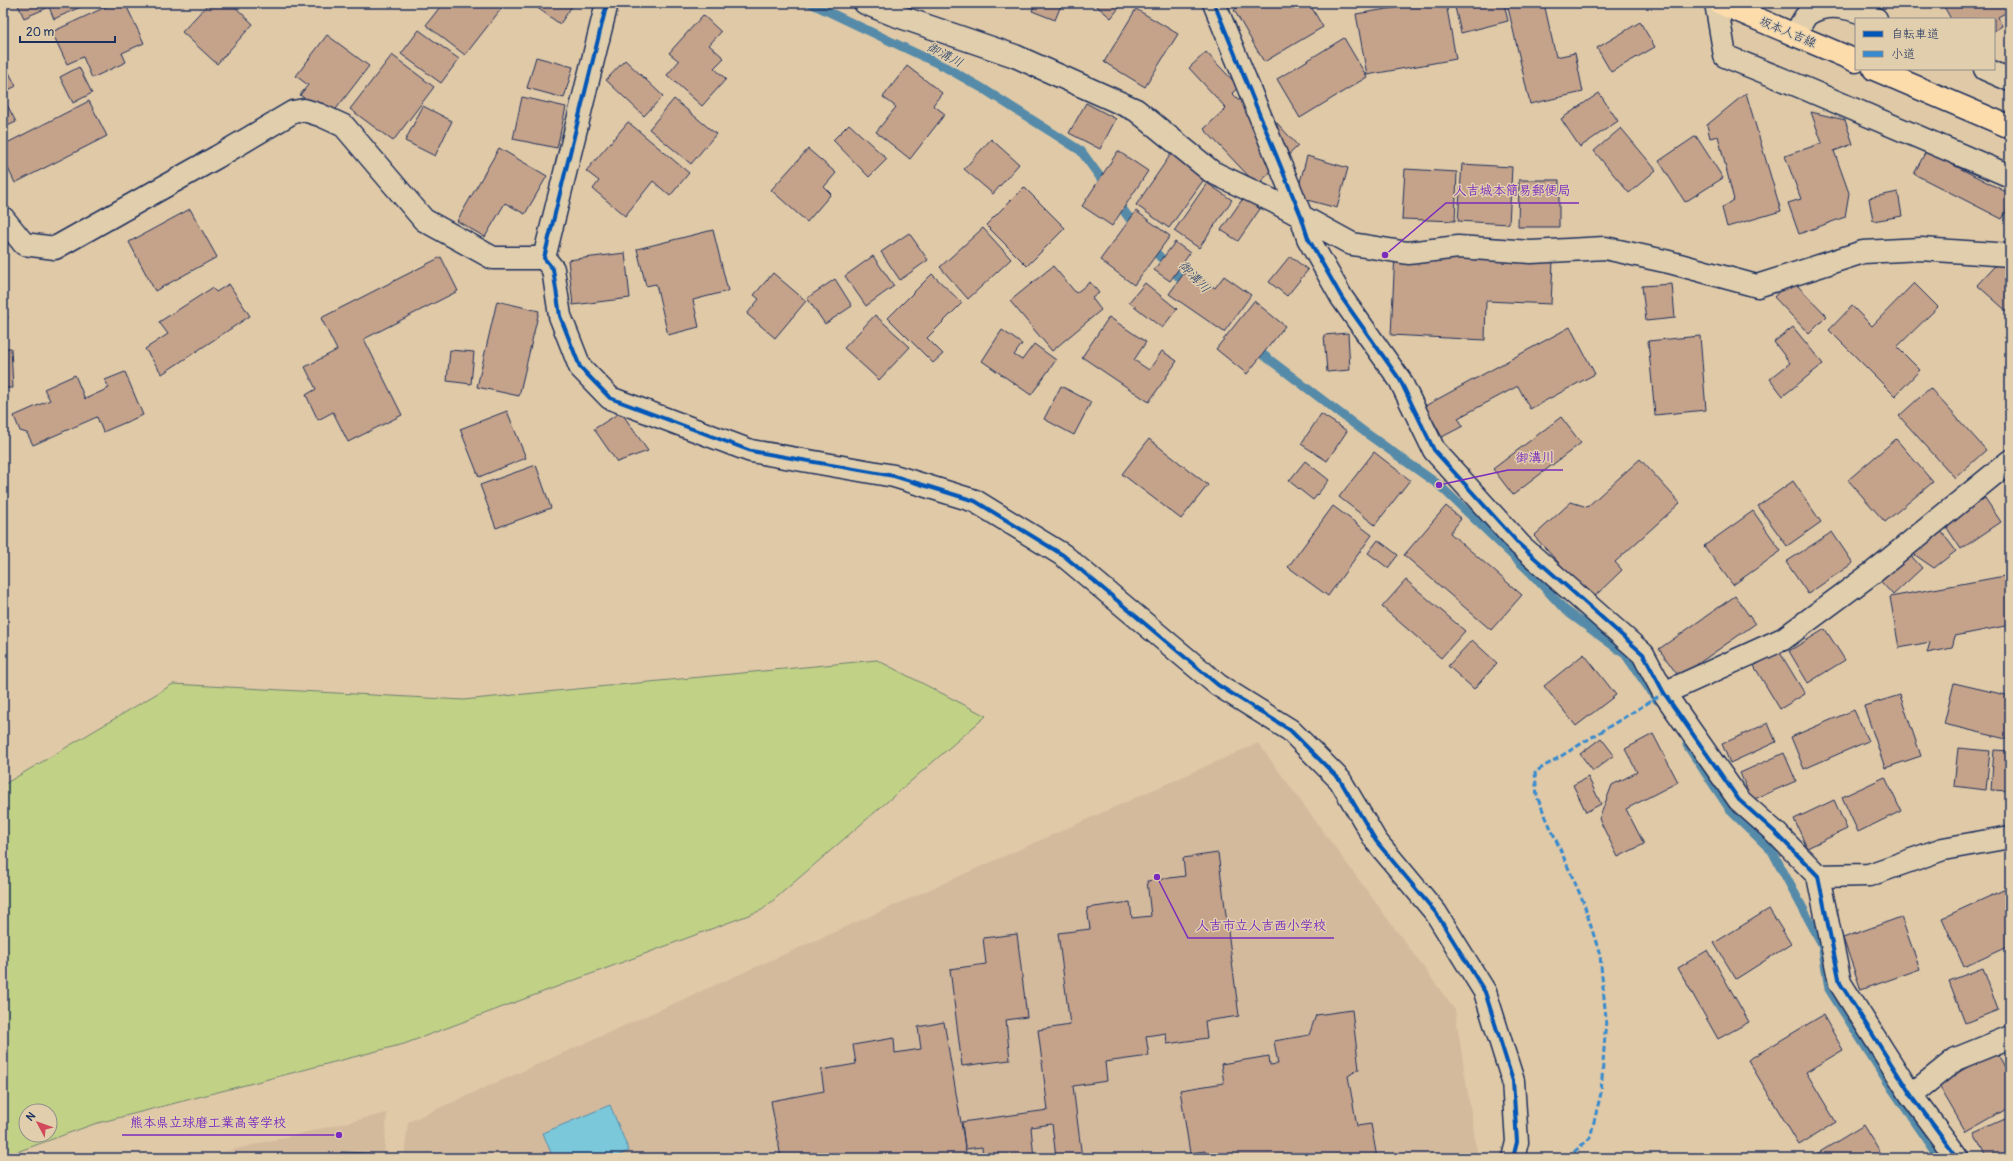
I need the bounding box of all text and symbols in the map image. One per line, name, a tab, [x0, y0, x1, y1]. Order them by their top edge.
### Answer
street label: 坂本人吉線	[1757, 14, 1818, 51]
scale bar	[20, 18, 115, 44]
legend	[1855, 18, 1995, 70]
text: 20 m	[26, 25, 55, 40]
text: 自転車道	[1891, 27, 1939, 42]
water label: 御溝川	[924, 39, 966, 71]
text: 小道	[1891, 47, 1915, 62]
callout: 人吉城本簡易郵便局	[1446, 178, 1579, 203]
text: 人吉城本簡易郵便局	[1453, 183, 1571, 199]
water label: 御溝川	[1175, 257, 1213, 296]
callout: 御溝川	[1508, 445, 1563, 470]
text: 御溝川	[1515, 450, 1555, 466]
callout: 人吉市立人吉西小学校	[1188, 913, 1334, 938]
text: 人吉市立人吉西小学校	[1196, 918, 1326, 934]
north arrow	[18, 1103, 58, 1143]
text: N	[23, 1109, 39, 1124]
callout: 熊本県立球磨工業高等学校	[122, 1110, 294, 1135]
text: 熊本県立球磨工業高等学校	[130, 1115, 286, 1131]

